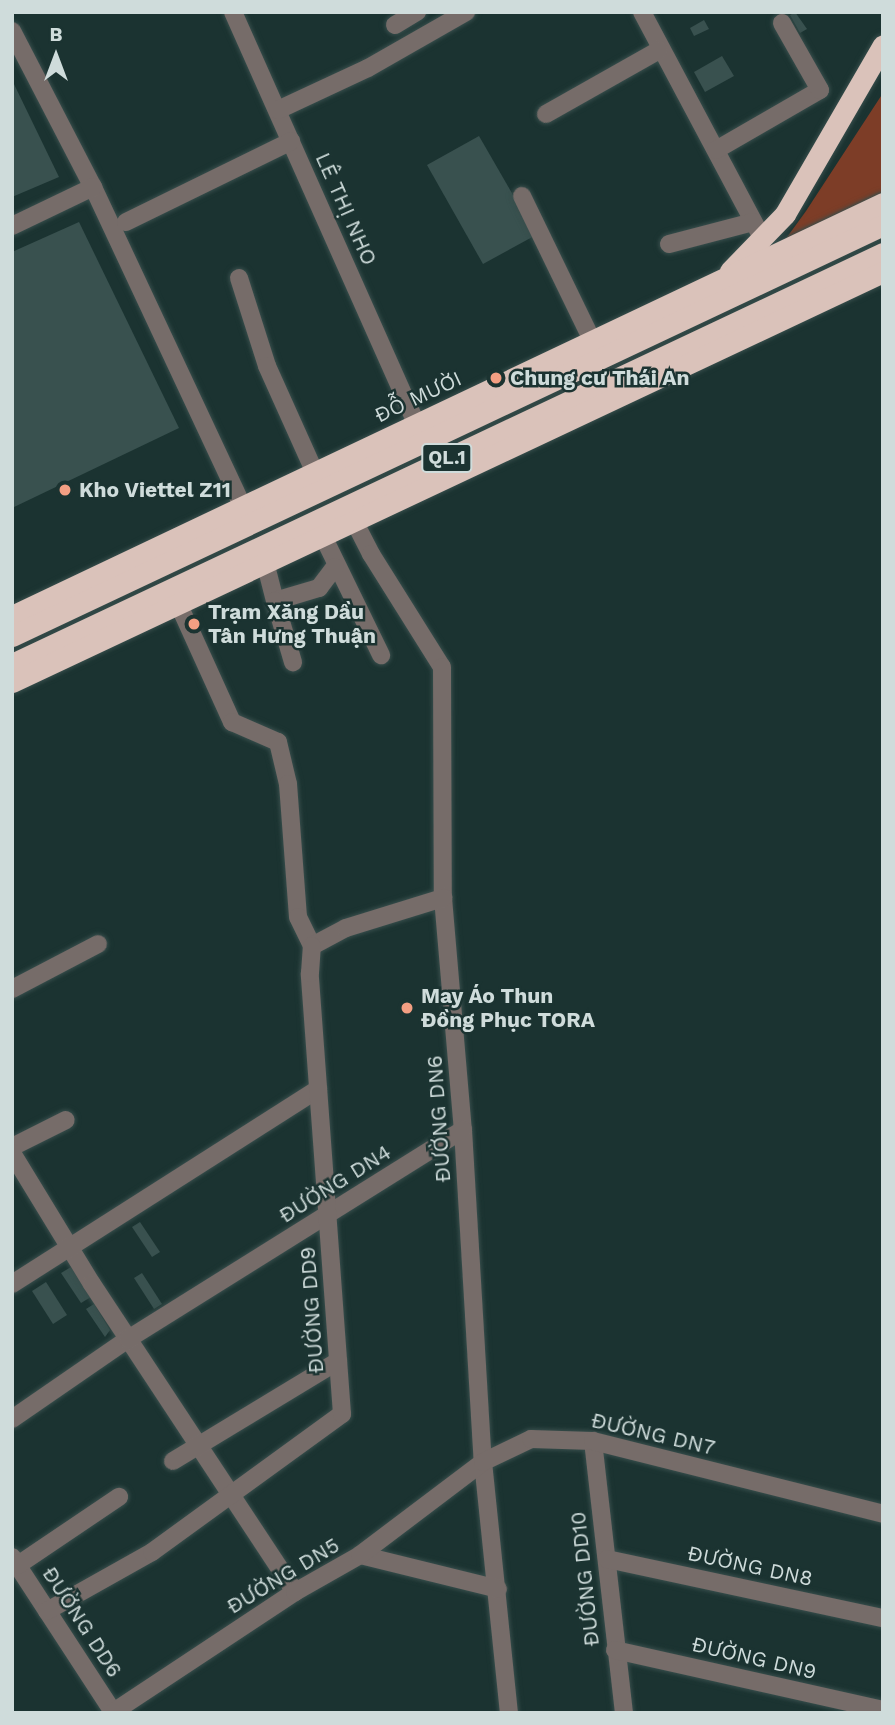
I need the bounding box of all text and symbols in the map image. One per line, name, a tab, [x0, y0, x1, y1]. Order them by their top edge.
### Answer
north arrow	[21, 21, 91, 91]
text: B	[50, 23, 63, 46]
street label: LÊ THỊ NHO	[310, 149, 382, 269]
place label: Chung cư Thái An	[510, 365, 690, 391]
street label: ĐỖ MƯỜI	[370, 366, 466, 428]
marker: Chung cư Thái An	[488, 370, 504, 386]
road number: QL.1	[421, 442, 473, 474]
place label: Kho Viettel Z11	[79, 477, 232, 503]
marker: Kho Viettel Z11	[57, 482, 73, 498]
place label: Trạm Xăng Dầu Tân Hưng Thuận	[208, 599, 376, 649]
marker: Trạm Xăng Dầu Tân Hưng Thuận	[186, 616, 202, 632]
place label: May Áo Thun Đồng Phục TORA	[421, 983, 595, 1033]
marker: May Áo Thun Đồng Phục TORA	[399, 1000, 415, 1016]
street label: ĐƯỜNG DN6	[422, 1055, 456, 1183]
street label: ĐƯỜNG DN4	[274, 1140, 396, 1228]
street label: ĐƯỜNG DD9	[295, 1246, 329, 1374]
street label: ĐƯỜNG DN7	[589, 1408, 717, 1460]
street label: ĐƯỜNG DD10	[565, 1510, 605, 1648]
street label: ĐƯỜNG DN5	[222, 1533, 344, 1619]
street label: ĐƯỜNG DN8	[685, 1540, 815, 1592]
street label: ĐƯỜNG DD6	[37, 1562, 127, 1682]
street label: ĐƯỜNG DN9	[689, 1631, 819, 1685]

